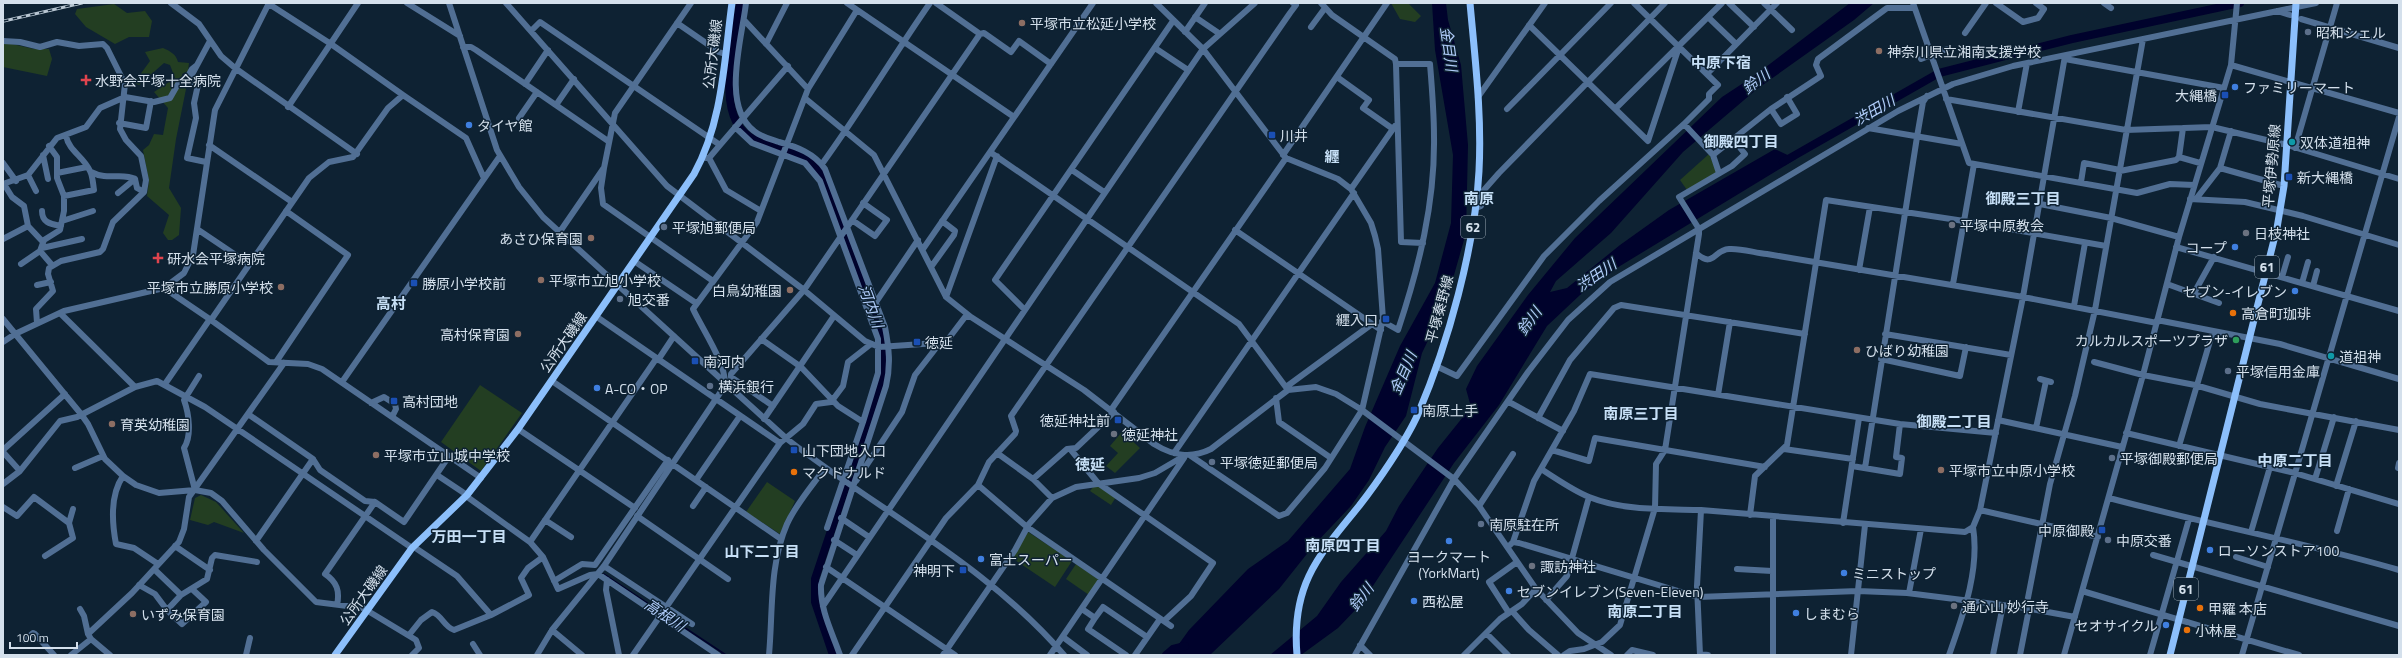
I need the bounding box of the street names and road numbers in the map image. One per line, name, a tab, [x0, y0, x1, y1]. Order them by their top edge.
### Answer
street label: 公所大磯線	[697, 18, 727, 90]
street label: 平塚伊勢原線	[2257, 123, 2285, 209]
road number: 62	[1461, 216, 1485, 238]
road number: 61	[2255, 256, 2279, 278]
street label: 平塚秦野線	[1420, 272, 1458, 346]
street label: 公所大磯線	[534, 307, 592, 377]
street label: 公所大磯線	[334, 561, 392, 629]
road number: 61	[2174, 578, 2198, 600]

